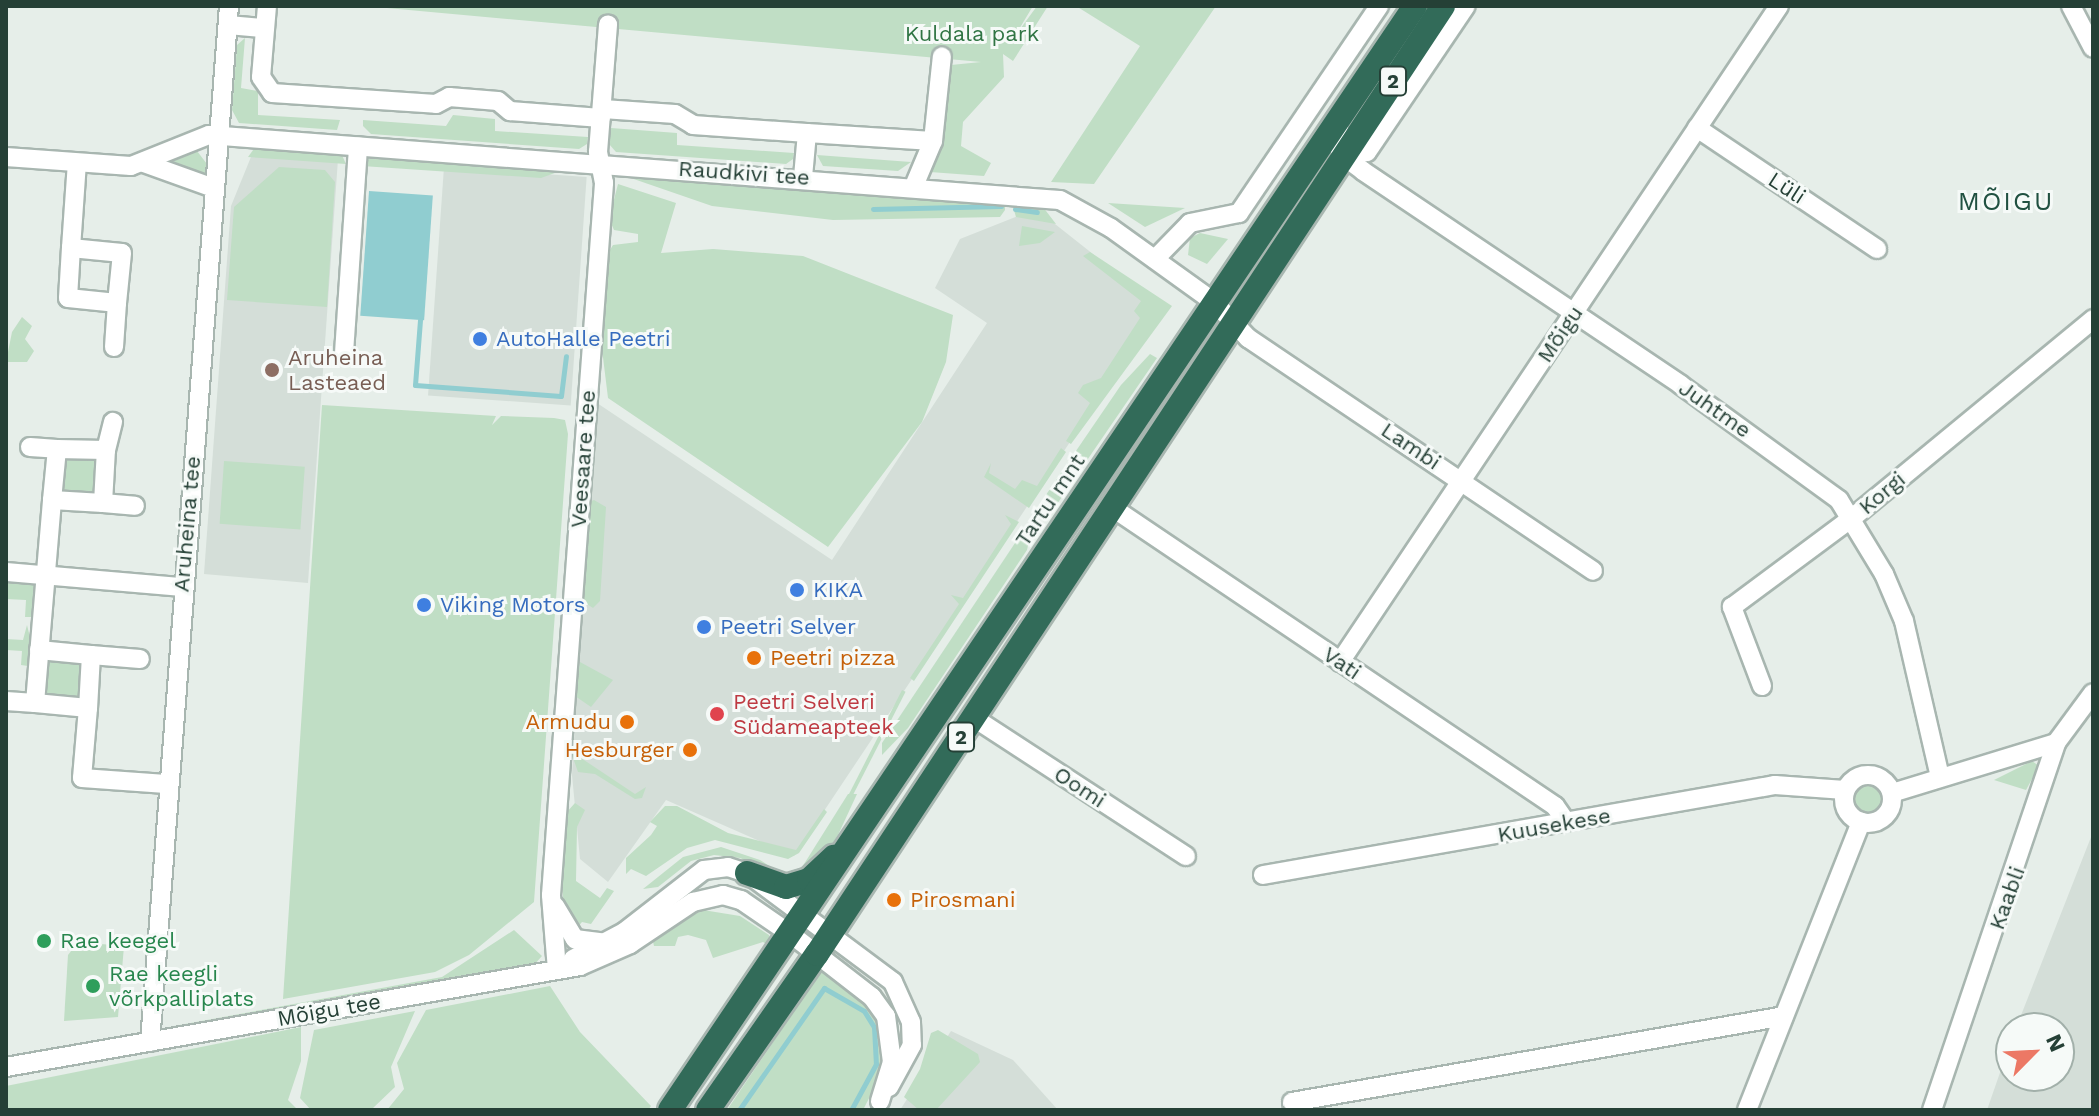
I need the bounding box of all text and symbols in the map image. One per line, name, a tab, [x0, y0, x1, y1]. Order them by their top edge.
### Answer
park label: Kuldala park	[905, 21, 1039, 47]
road number: 2	[1379, 65, 1407, 97]
street label: Raudkivi tee	[677, 155, 811, 191]
street label: Lüli	[1763, 166, 1811, 210]
district label: MÕIGU	[1958, 186, 2054, 218]
street label: Mõigu	[1531, 301, 1589, 367]
place label: AutoHalle Peetri	[496, 326, 671, 352]
marker: AutoHalle Peetri	[471, 330, 489, 348]
place label: Aruheina Lasteaed	[288, 344, 386, 396]
marker: Aruheina Lasteaed	[263, 361, 281, 379]
street label: Juhtme	[1674, 375, 1756, 443]
street label: Veesaare tee	[565, 389, 601, 529]
street label: Lambi	[1376, 417, 1446, 475]
street label: Tartu mnt	[1009, 449, 1091, 551]
street label: Aruheina tee	[168, 454, 206, 594]
street label: Korgi	[1853, 466, 1911, 520]
place label: KIKA	[813, 577, 863, 603]
marker: KIKA	[788, 581, 806, 599]
place label: Viking Motors	[440, 592, 585, 618]
marker: Viking Motors	[415, 596, 433, 614]
place label: Peetri Selver	[720, 614, 856, 640]
marker: Peetri Selver	[695, 618, 713, 636]
street label: Vati	[1318, 641, 1366, 685]
place label: Peetri pizza	[770, 645, 895, 671]
marker: Peetri pizza	[745, 649, 763, 667]
place label: Peetri Selveri Südameapteek	[733, 688, 894, 740]
marker: Peetri Selveri Südameapteek	[708, 705, 726, 723]
place label: Armudu	[526, 709, 611, 735]
marker: Armudu	[618, 713, 636, 731]
road number: 2	[947, 721, 975, 753]
place label: Hesburger	[565, 737, 674, 763]
marker: Hesburger	[681, 741, 699, 759]
street label: Oomi	[1049, 761, 1111, 813]
street label: Kuusekese	[1495, 802, 1613, 848]
street label: Kaabli	[1983, 863, 2031, 933]
place label: Pirosmani	[910, 887, 1016, 913]
marker: Pirosmani	[885, 891, 903, 909]
place label: Rae keegel	[60, 928, 176, 954]
marker: Rae keegel	[35, 932, 53, 950]
place label: Rae keegli võrkpalliplats	[109, 960, 254, 1012]
marker: Rae keegli võrkpalliplats	[84, 977, 102, 995]
street label: Mõigu tee	[275, 988, 383, 1032]
north arrow	[1995, 1012, 2075, 1092]
text: N	[2041, 1030, 2070, 1055]

